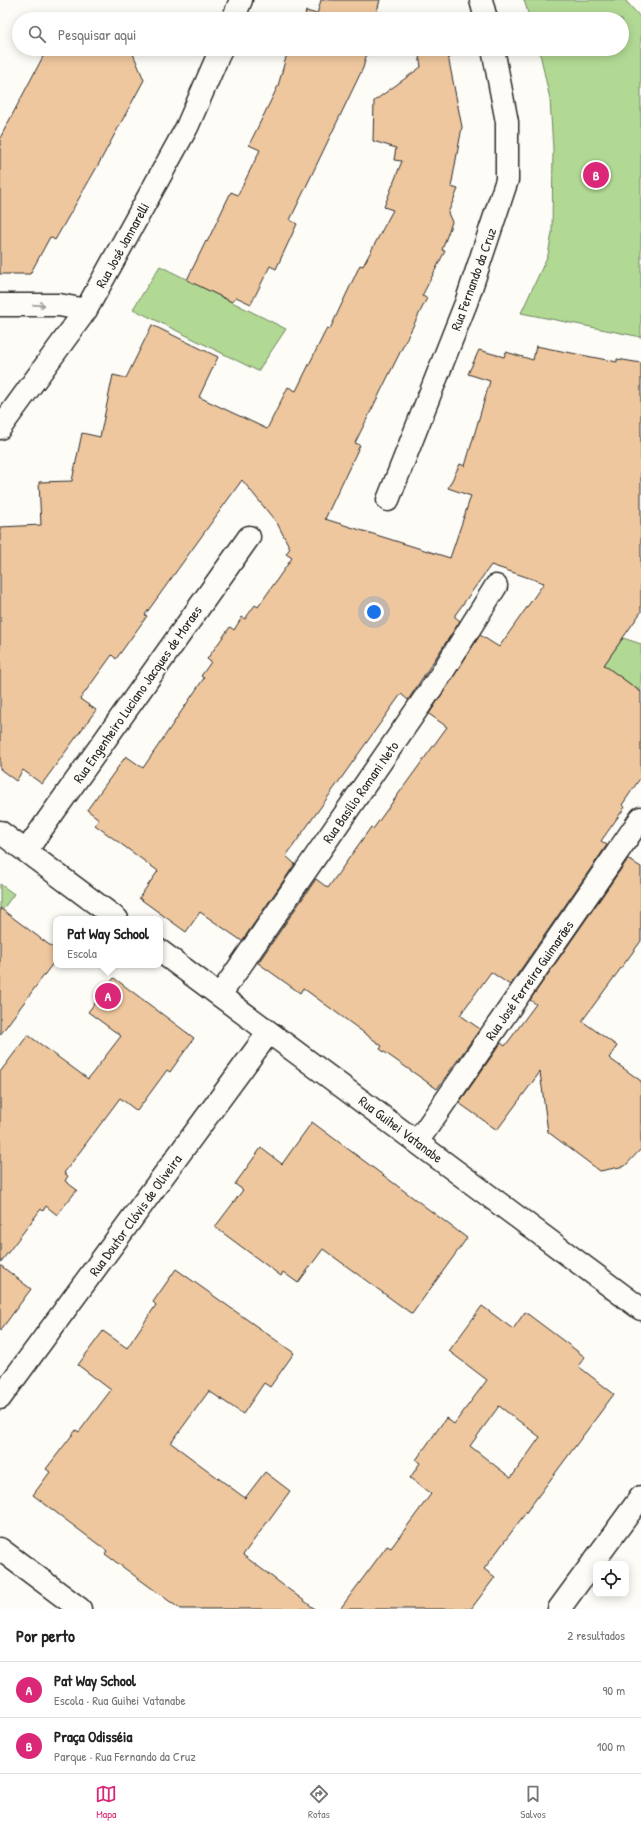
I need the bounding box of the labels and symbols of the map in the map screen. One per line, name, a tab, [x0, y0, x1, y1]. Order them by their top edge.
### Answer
pin: B	[583, 160, 609, 190]
street label: Rua José Jannarelli	[91, 199, 153, 291]
street label: Rua Fernando da Cruz	[446, 225, 500, 333]
one-way arrow	[32, 301, 45, 309]
street label: Rua Engenheiro Luciano Jacques de Moraes	[68, 601, 207, 787]
your location	[364, 602, 384, 622]
street label: Rua Basílio Romani Neto	[318, 737, 403, 847]
street label: Rua José Ferreira Guimarães	[480, 916, 578, 1044]
pin: A	[95, 981, 121, 1011]
street label: Rua Guihei Vatanabe	[355, 1091, 447, 1167]
street label: Rua Doutor Clóvis de Oliveira	[84, 1150, 186, 1280]

